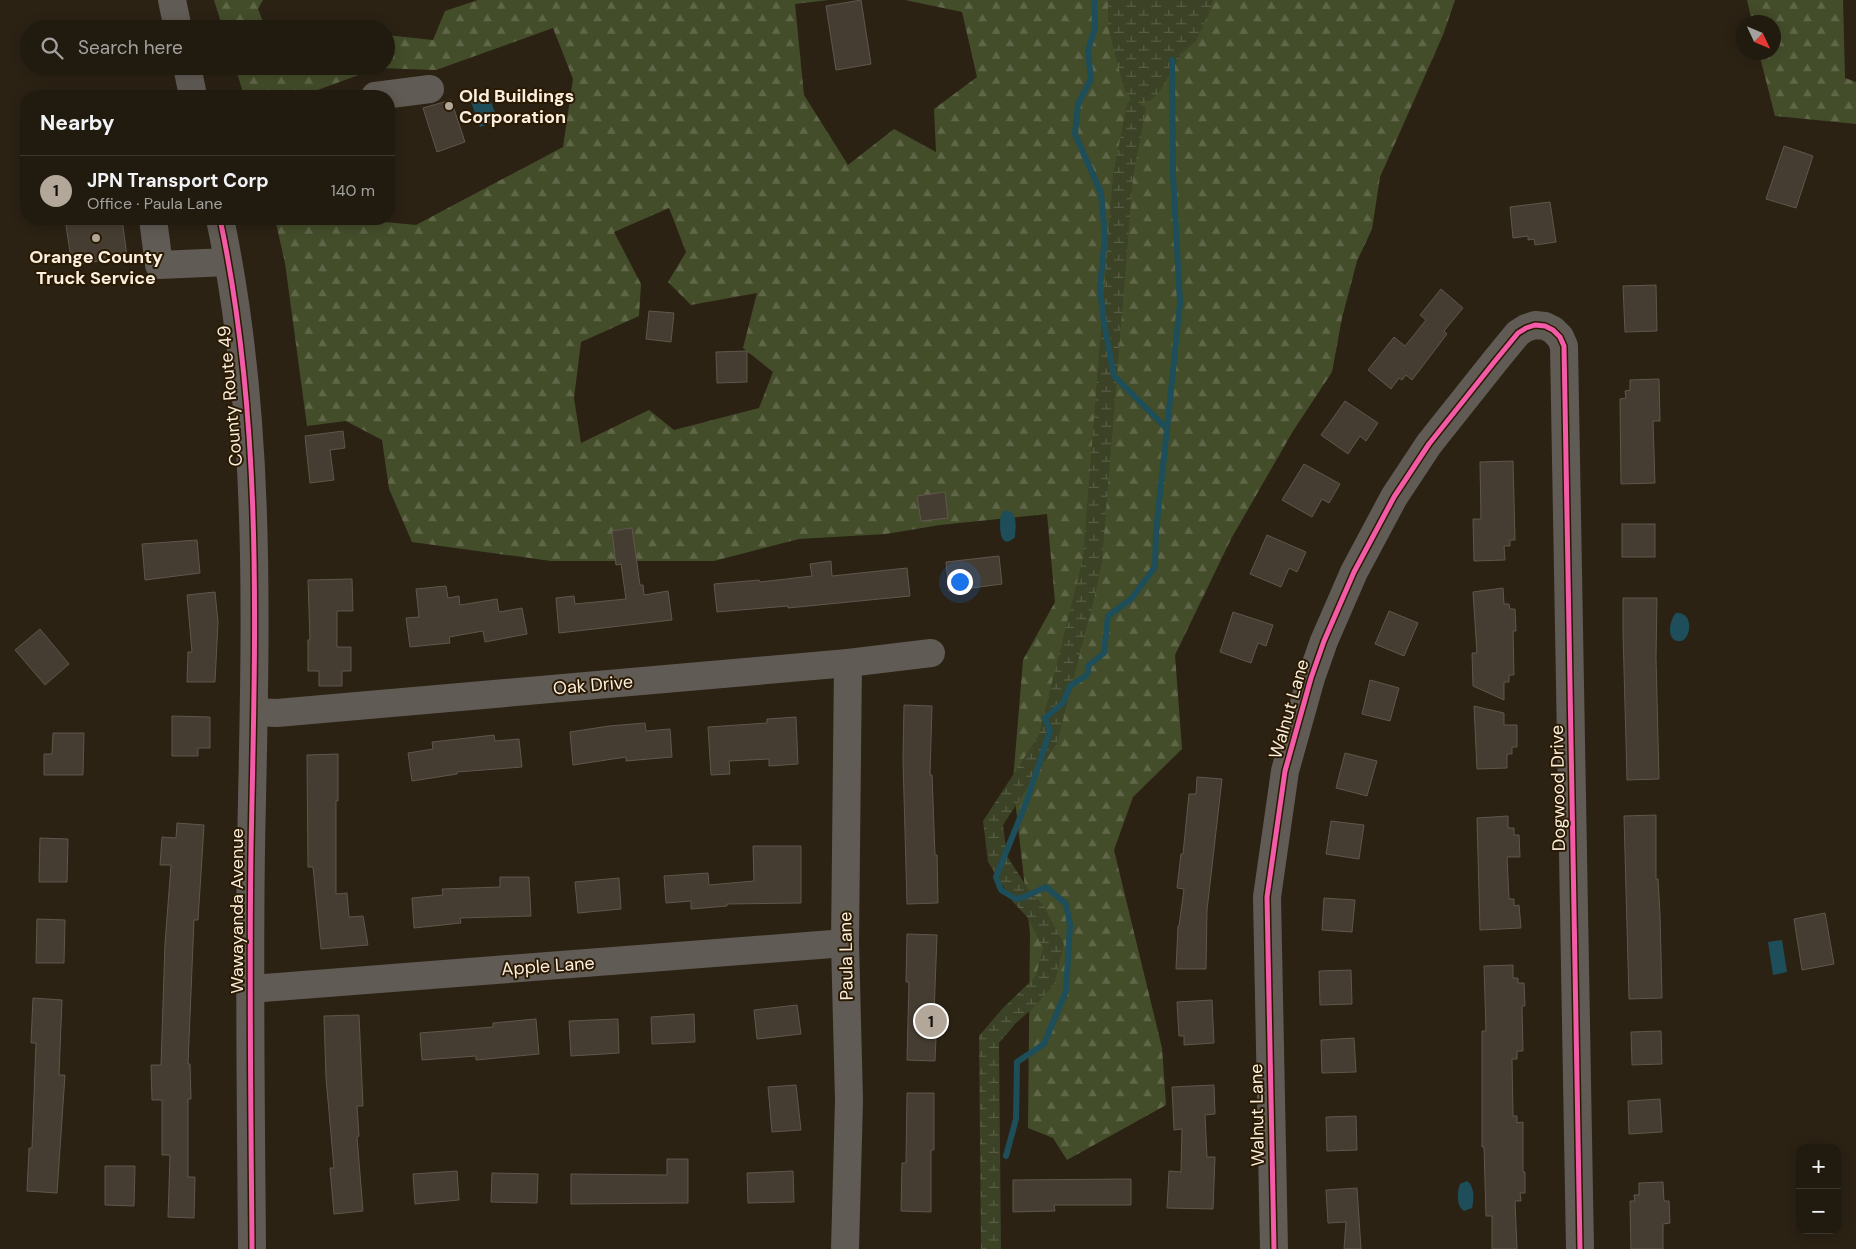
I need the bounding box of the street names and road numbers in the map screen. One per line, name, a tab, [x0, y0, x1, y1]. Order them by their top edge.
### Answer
street label: County Route 49	[212, 325, 248, 467]
street label: Walnut Lane	[1263, 656, 1315, 762]
street label: Oak Drive	[552, 670, 634, 700]
street label: Dogwood Drive	[1545, 725, 1571, 851]
street label: Wawayanda Avenue	[225, 828, 249, 994]
street label: Paula Lane	[833, 912, 859, 1000]
street label: Apple Lane	[501, 951, 595, 981]
street label: Walnut Lane	[1244, 1063, 1270, 1167]

